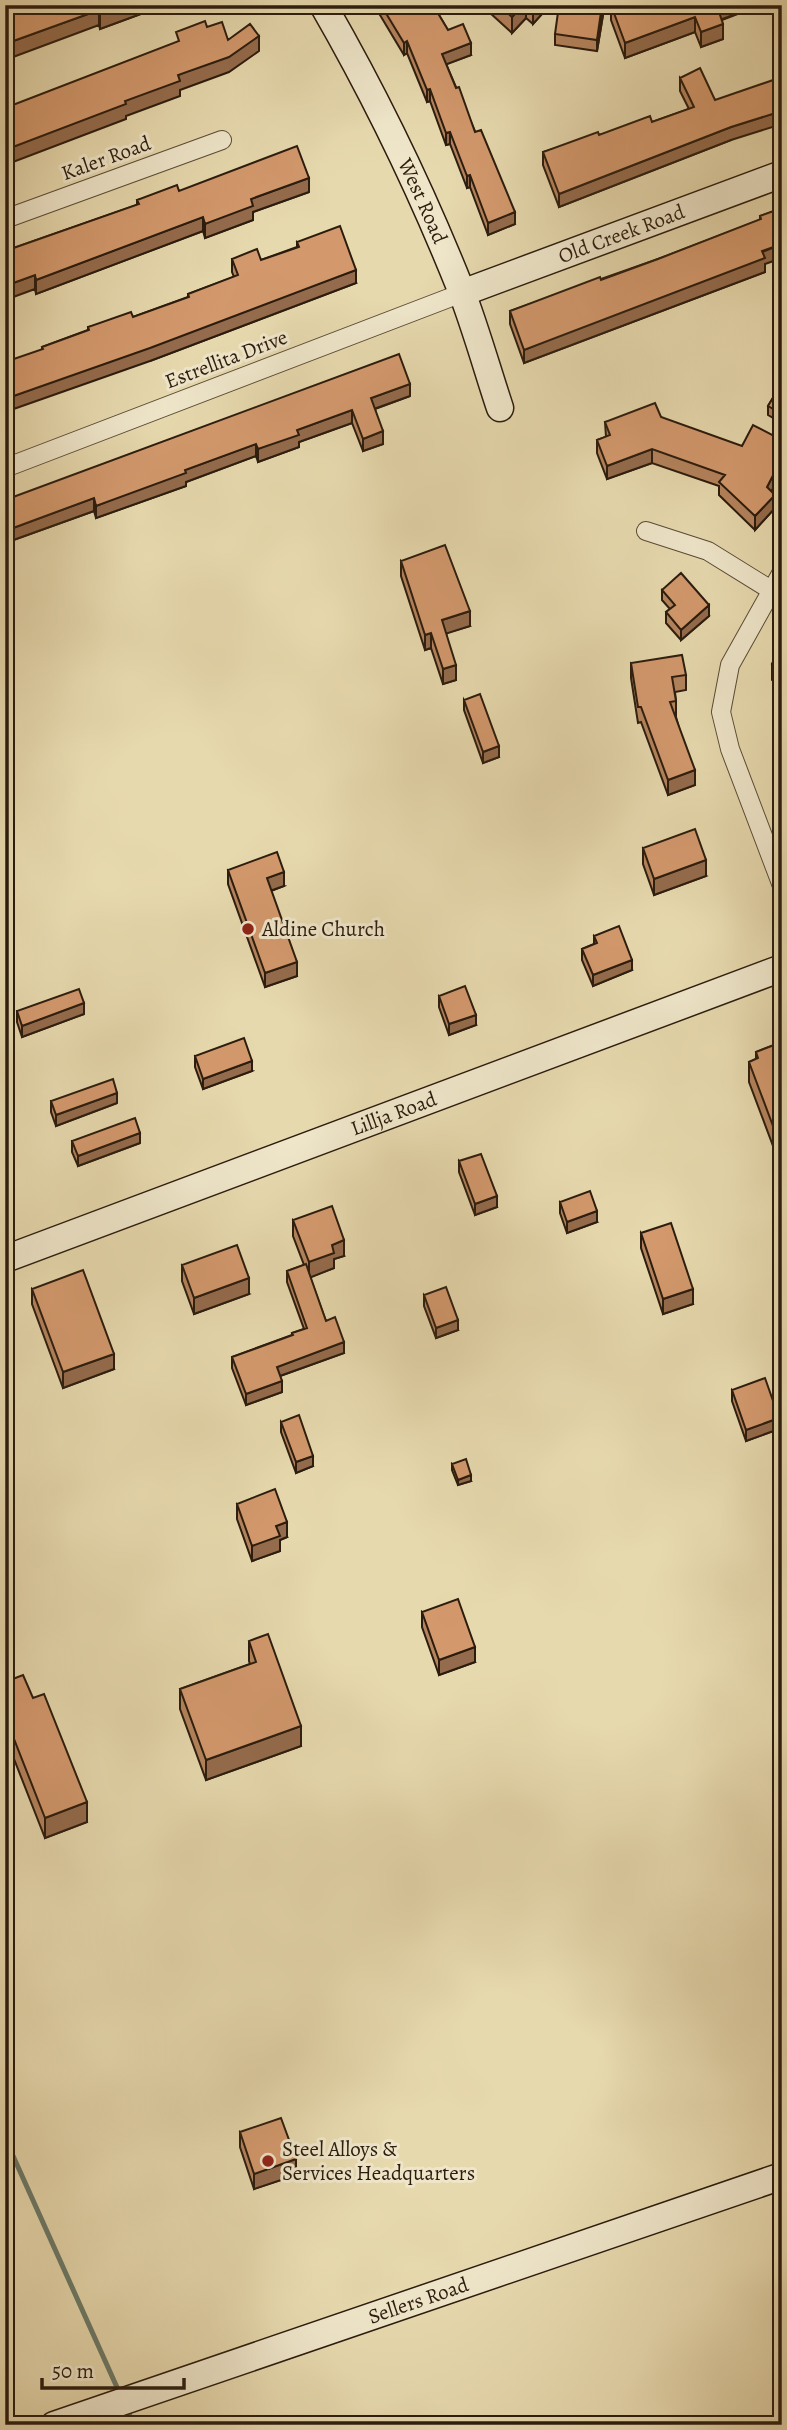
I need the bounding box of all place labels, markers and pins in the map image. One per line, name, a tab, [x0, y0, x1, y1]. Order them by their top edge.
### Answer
place label: Aldine Church	[261, 915, 385, 943]
marker: Aldine Church	[240, 921, 256, 937]
place label: Steel Alloys & Services Headquarters	[282, 2135, 475, 2187]
marker: Steel Alloys & Services Headquarters	[260, 2153, 276, 2169]

